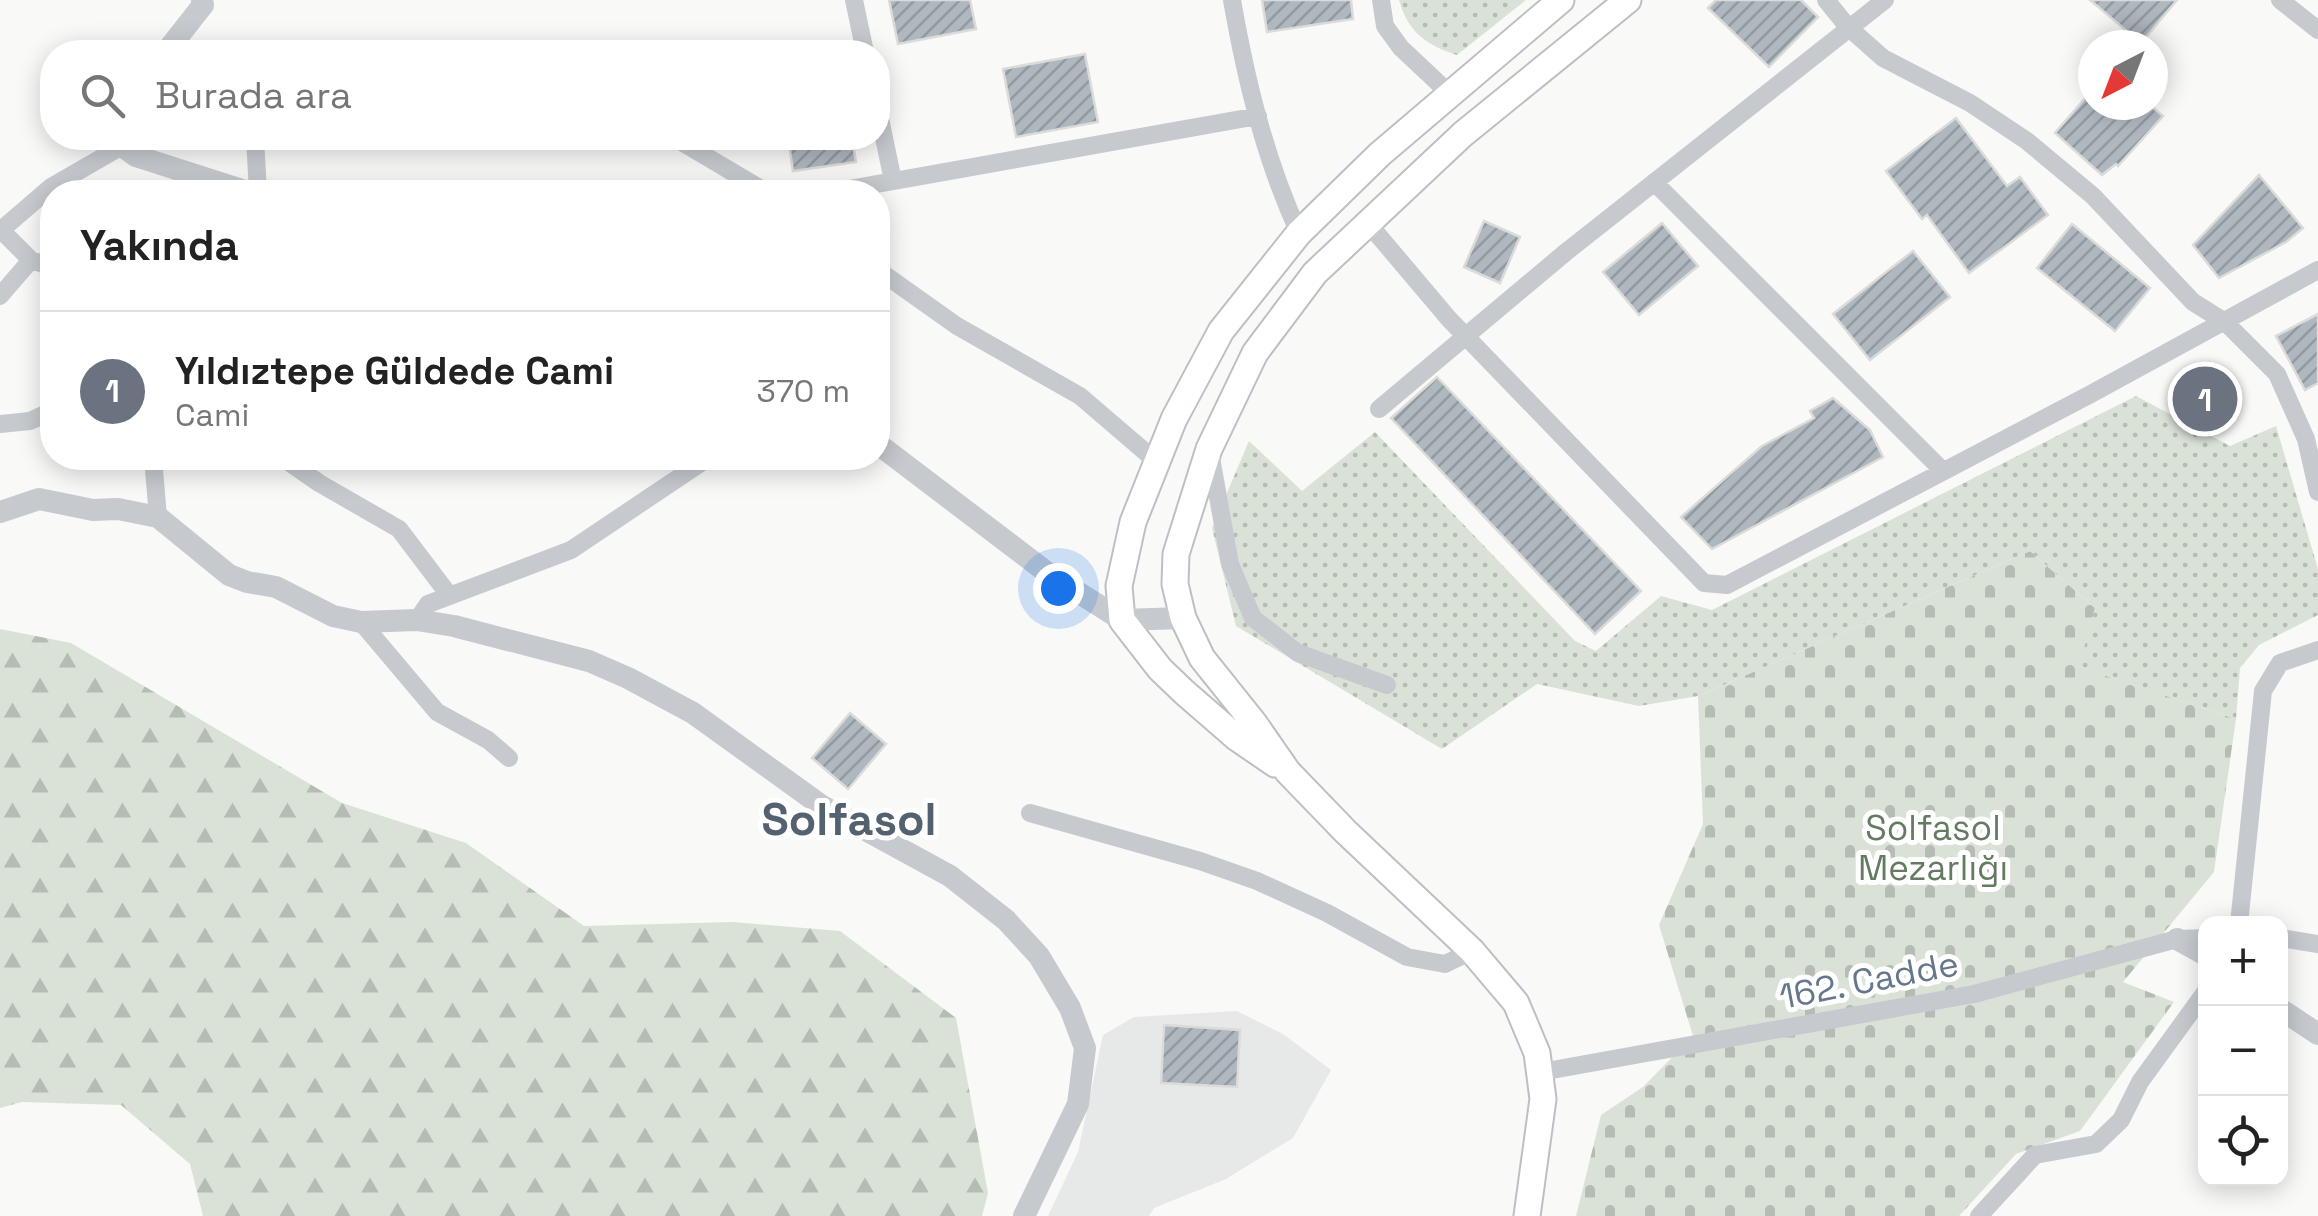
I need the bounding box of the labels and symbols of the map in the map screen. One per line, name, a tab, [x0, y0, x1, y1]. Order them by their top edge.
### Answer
north arrow	[2078, 30, 2168, 120]
pin: 1	[2172, 362, 2238, 436]
your location	[1033, 563, 1084, 614]
district label: Solfasol	[762, 791, 936, 848]
park label: Solfasol Mezarlığı	[1858, 806, 2008, 890]
street label: 162. Cadde	[1776, 941, 1962, 1019]

